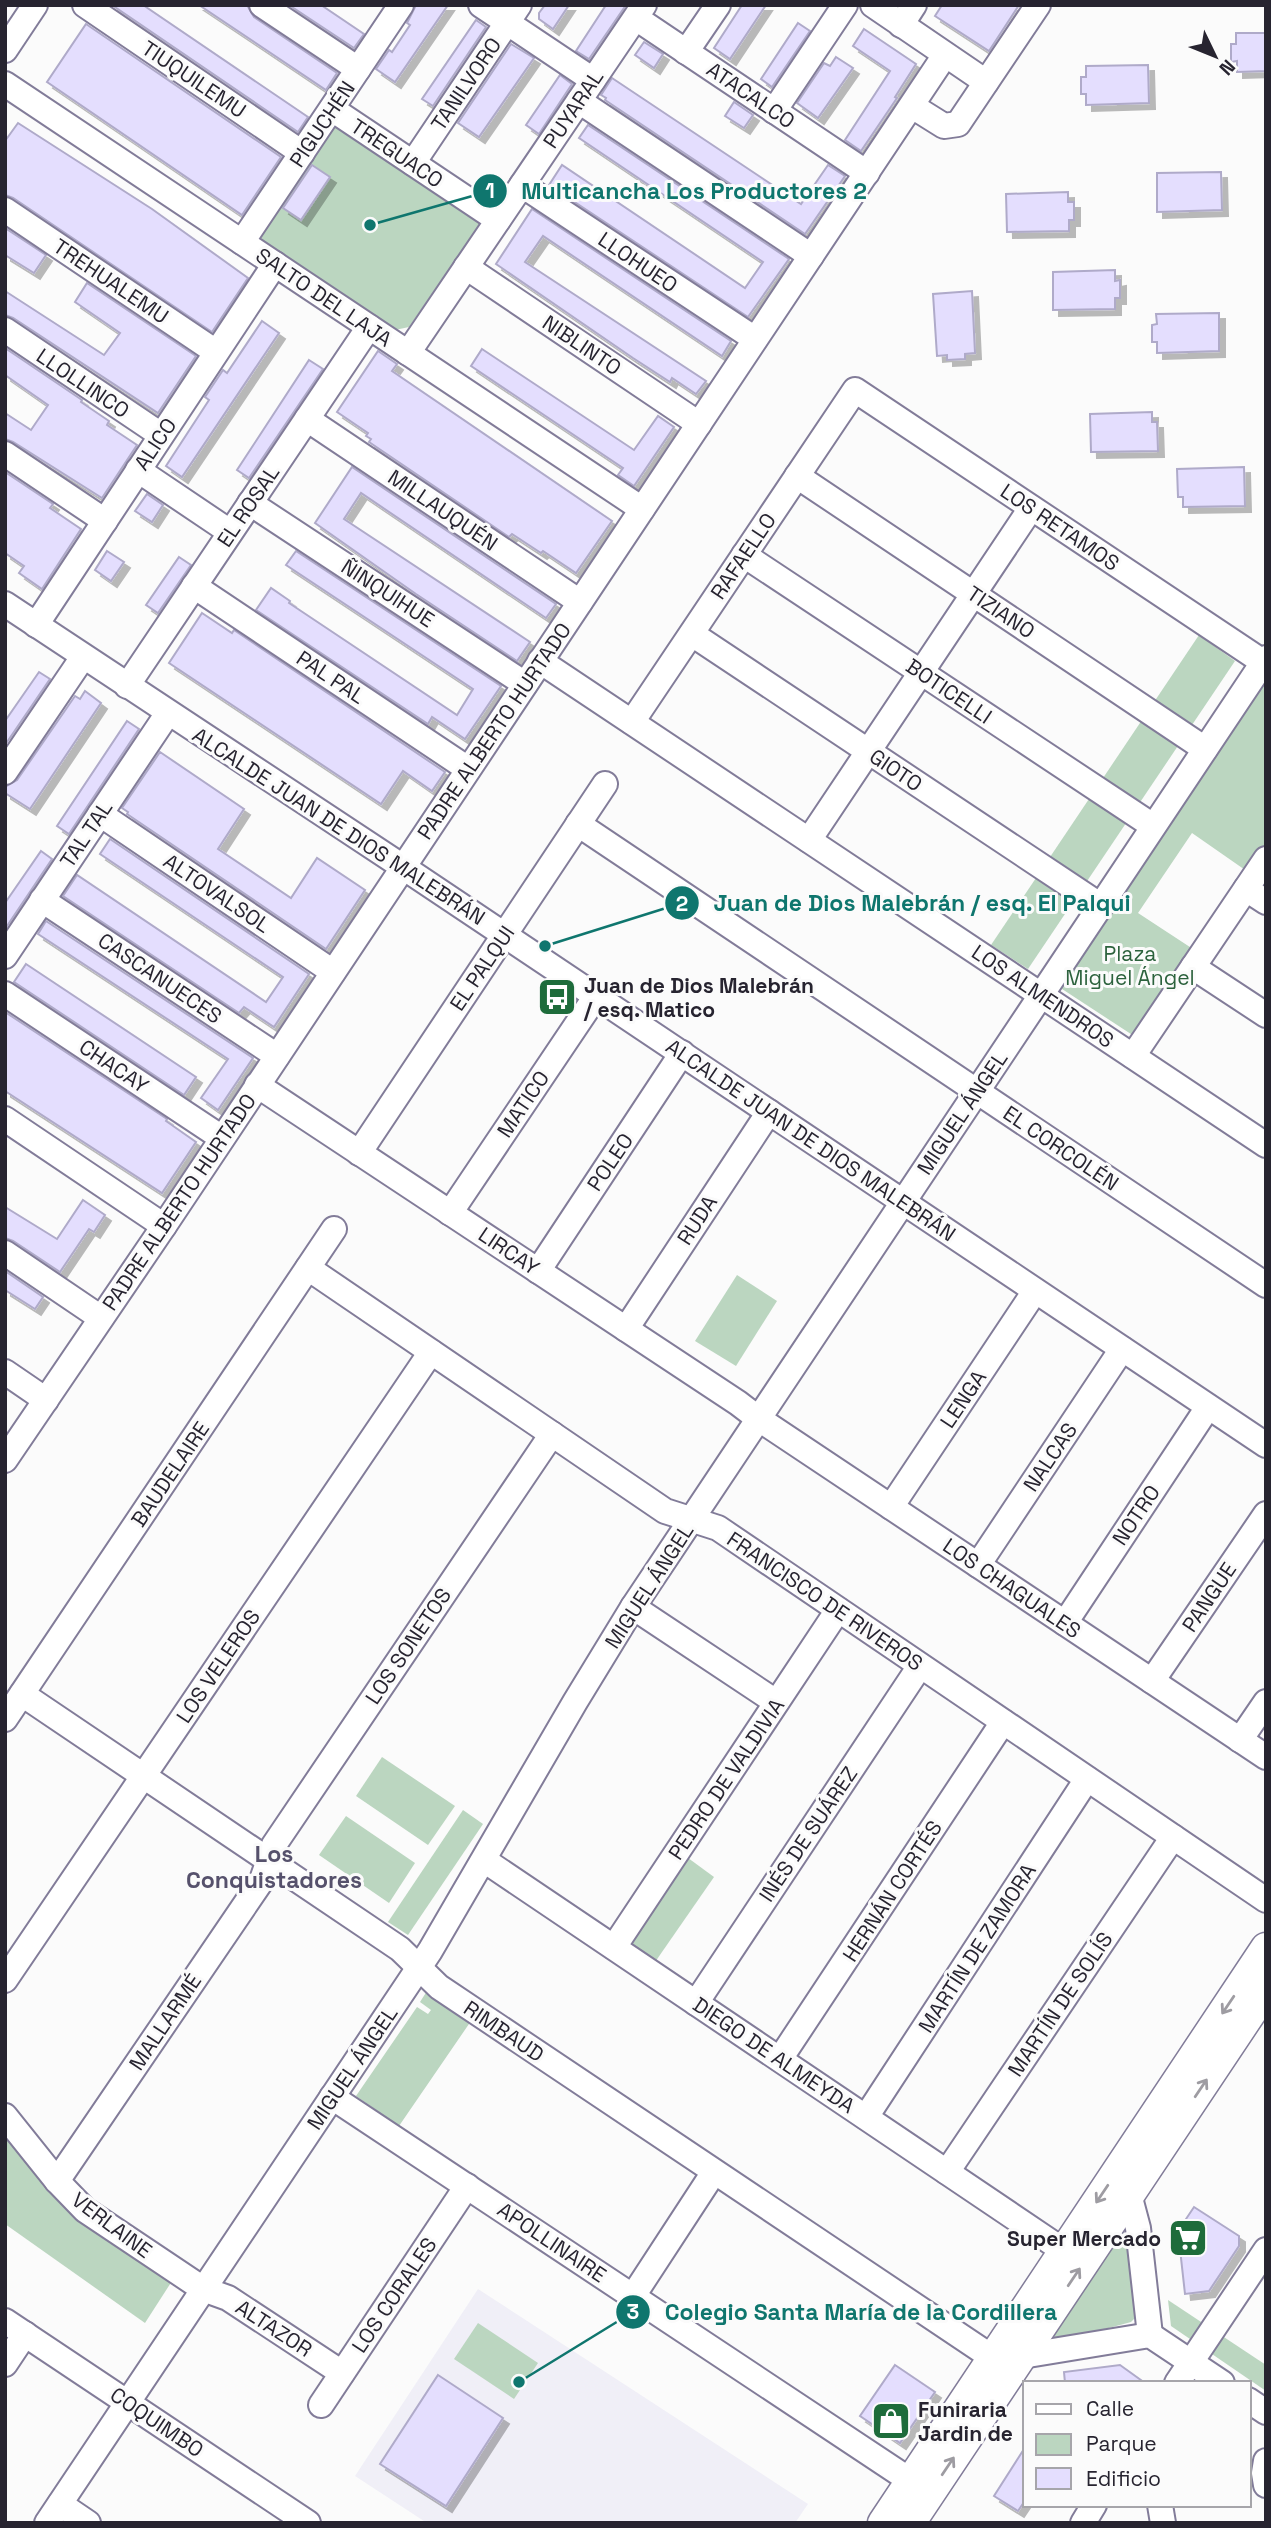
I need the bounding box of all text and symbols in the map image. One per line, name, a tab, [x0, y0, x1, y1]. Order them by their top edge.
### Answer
north arrow	[1180, 21, 1250, 91]
street label: TANILVORO	[425, 32, 507, 136]
street label: TIUQUILEMU	[137, 34, 251, 124]
text: N	[1214, 54, 1241, 80]
street label: ATACALCO	[702, 56, 800, 134]
street label: PUYARAL	[537, 65, 609, 153]
street label: PIGUCHÉN	[283, 76, 361, 172]
street label: TREGUACO	[346, 112, 448, 194]
callout: Multicancha Los Productores 2	[473, 169, 881, 213]
text: Multicancha Los Productores 2	[521, 176, 867, 206]
text: 1	[485, 177, 495, 204]
street label: LLOHUEO	[593, 226, 683, 298]
street label: TREHUALEMU	[48, 232, 174, 330]
street label: SALTO DEL LAJA	[251, 241, 397, 353]
street label: NIBLINTO	[537, 309, 627, 381]
street label: LLOLLINCO	[31, 342, 135, 424]
street label: ALICO	[128, 413, 182, 475]
street label: EL ROSAL	[211, 460, 285, 552]
street label: MILLAUQUÉN	[383, 463, 503, 557]
street label: LOS RETAMOS	[995, 477, 1125, 577]
street label: RAFAELLO	[704, 508, 782, 604]
street label: ÑINQUIHUE	[336, 553, 440, 633]
street label: TIZIANO	[962, 580, 1040, 644]
street label: PADRE ALBERTO HURTADO	[411, 617, 577, 845]
street label: PAL PAL	[291, 644, 371, 710]
street label: BOTICELLI	[901, 652, 997, 730]
street label: ALCALDE JUAN DE DIOS MALEBRÁN	[188, 721, 490, 931]
street label: GIOTO	[864, 743, 928, 797]
street label: TAL TAL	[54, 795, 118, 873]
street label: ALTOVALSOL	[158, 847, 276, 939]
callout: Juan de Dios Malebrán / esq. El Palqui	[664, 881, 1145, 925]
text: Juan de Dios Malebrán / esq. El Palqui	[713, 888, 1131, 918]
text: 2	[676, 890, 688, 917]
street label: EL PALQUI	[444, 920, 520, 1016]
street label: CASCANUECES	[93, 927, 227, 1029]
street label: LOS ALMENDROS	[967, 938, 1119, 1054]
park label: Plaza Miguel Ángel	[1065, 940, 1195, 991]
place label: Juan de Dios Malebrán / esq. Matico	[583, 972, 814, 1023]
bus stop icon: Juan de Dios Malebrán / esq. Matico	[536, 976, 578, 1018]
street label: CHACAY	[74, 1033, 154, 1099]
street label: ALCALDE JUAN DE DIOS MALEBRÁN	[661, 1033, 961, 1247]
street label: MIGUEL ÁNGEL	[911, 1046, 1013, 1180]
street label: MATICO	[491, 1065, 555, 1143]
street label: PADRE ALBERTO HURTADO	[96, 1088, 262, 1316]
street label: EL CORCOLÉN	[998, 1099, 1124, 1197]
street label: POLEO	[581, 1128, 639, 1196]
street label: RUDA	[671, 1190, 723, 1250]
street label: LIRCAY	[473, 1221, 545, 1281]
street label: LENGA	[934, 1365, 992, 1433]
street label: BAUDELAIRE	[125, 1416, 215, 1532]
street label: NALCAS	[1017, 1417, 1083, 1497]
street label: NOTRO	[1106, 1480, 1166, 1550]
street label: MIGUEL ÁNGEL	[599, 1519, 699, 1653]
street label: FRANCISCO DE RIVEROS	[722, 1525, 928, 1677]
street label: LOS CHAGUALES	[938, 1532, 1086, 1644]
street label: PANGUE	[1176, 1557, 1242, 1637]
street label: LOS SONETOS	[359, 1583, 457, 1709]
street label: LOS VELEROS	[170, 1604, 266, 1728]
street label: PEDRO DE VALDIVIA	[662, 1693, 790, 1865]
street label: INÉS DE SUÁREZ	[753, 1761, 863, 1907]
street label: HERNÁN CORTÉS	[836, 1815, 948, 1967]
district label: Los Conquistadores	[186, 1839, 362, 1895]
street label: MARTÍN DE ZAMORA	[912, 1858, 1042, 2038]
street label: MARTÍN DE SOLÍS	[1002, 1927, 1118, 2081]
street label: MALLARMÉ	[123, 1969, 207, 2075]
street label: DIEGO DE ALMEYDA	[688, 1991, 860, 2119]
street label: RIMBAUD	[459, 1994, 549, 2068]
one-way arrow	[1221, 1995, 1235, 2014]
street label: MIGUEL ÁNGEL	[301, 2001, 403, 2135]
one-way arrow	[1194, 2078, 1208, 2098]
one-way arrow	[1095, 2184, 1109, 2204]
street label: VERLAINE	[66, 2186, 158, 2264]
street label: APOLLINAIRE	[493, 2196, 611, 2288]
supermarket icon: Super Mercado	[1167, 2217, 1209, 2259]
place label: Super Mercado	[1007, 2225, 1161, 2252]
street label: LOS CORALES	[345, 2232, 443, 2358]
one-way arrow	[1067, 2268, 1082, 2287]
callout: Colegio Santa María de la Cordillera	[615, 2290, 1071, 2334]
street label: ALTAZOR	[231, 2293, 317, 2363]
text: Colegio Santa María de la Cordillera	[665, 2297, 1057, 2327]
text: 3	[627, 2298, 639, 2325]
street label: COQUIMBO	[105, 2381, 209, 2463]
legend	[1023, 2381, 1250, 2507]
text: Calle	[1086, 2395, 1134, 2422]
place label: Funiraria Jardin de	[918, 2396, 1013, 2447]
shop icon: Funiraria Jardin de	[870, 2400, 912, 2442]
text: Parque	[1086, 2430, 1157, 2457]
one-way arrow	[941, 2457, 955, 2476]
text: Edificio	[1086, 2465, 1161, 2492]

